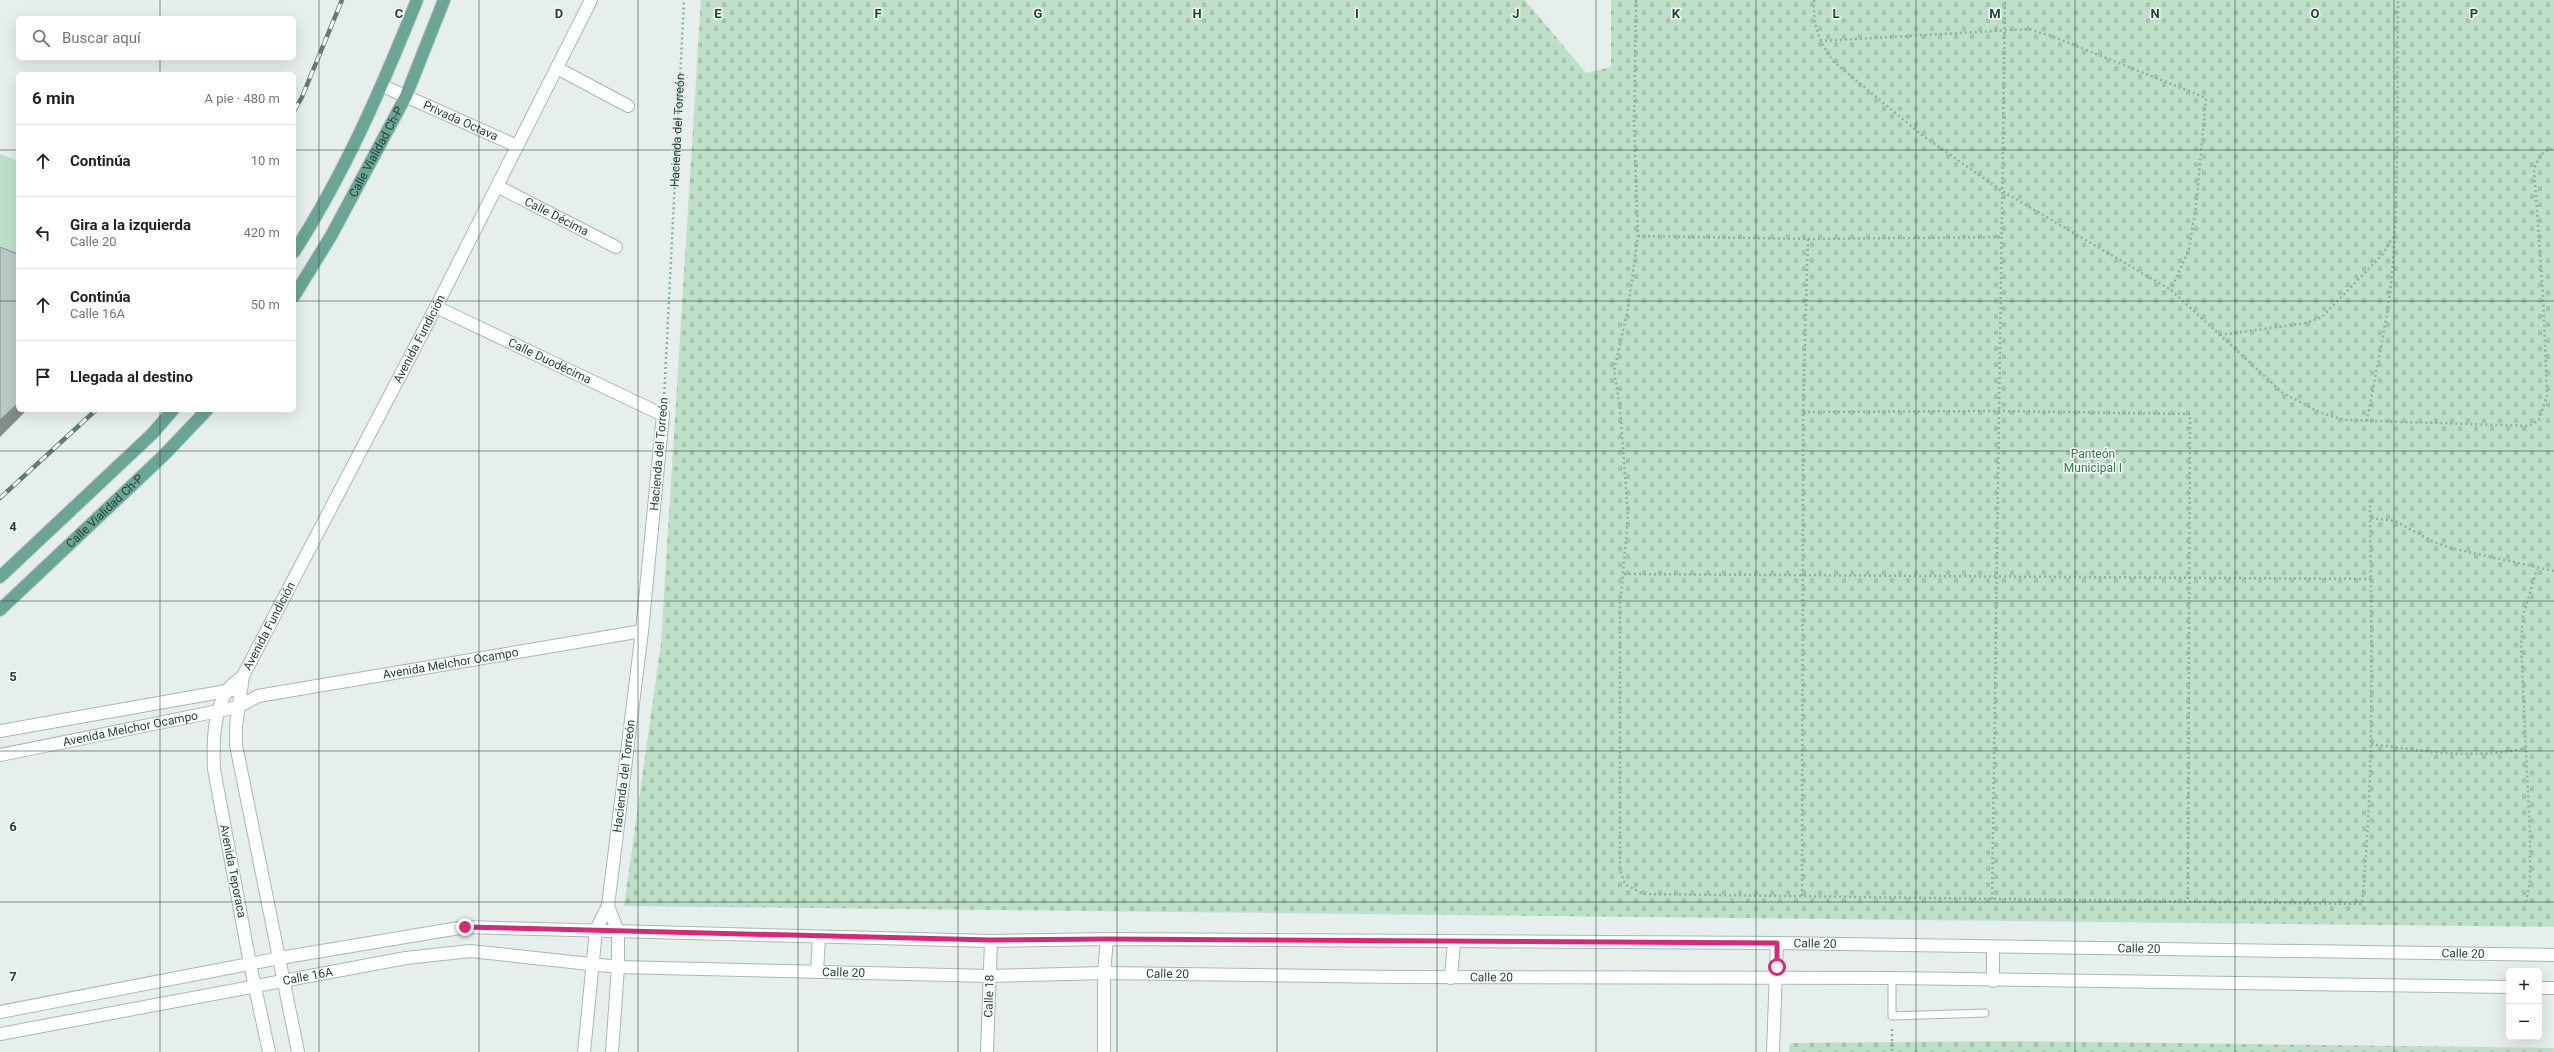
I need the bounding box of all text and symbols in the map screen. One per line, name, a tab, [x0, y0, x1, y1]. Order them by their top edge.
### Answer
text: C	[395, 6, 404, 21]
text: D	[555, 6, 563, 21]
text: E	[714, 6, 722, 21]
text: F	[874, 6, 882, 21]
text: G	[1034, 6, 1043, 21]
text: H	[1192, 6, 1202, 21]
text: I	[1355, 6, 1359, 21]
text: J	[1512, 6, 1520, 21]
text: K	[1672, 6, 1681, 21]
text: L	[1832, 6, 1840, 21]
text: M	[1989, 6, 2001, 21]
text: N	[2150, 6, 2160, 21]
text: O	[2311, 6, 2320, 21]
text: P	[2470, 6, 2478, 21]
search box	[16, 16, 296, 60]
icon: search	[30, 27, 52, 49]
text: Buscar aquí	[62, 29, 141, 47]
street label: Hacienda del Torreón	[668, 73, 687, 188]
text: 6 min	[32, 88, 75, 108]
text: A pie · 480 m	[205, 91, 280, 106]
street label: Privada Octava	[421, 98, 500, 144]
street label: Calle Vialidad Ch-P	[346, 104, 406, 200]
icon: ahead	[32, 150, 54, 172]
text: Continúa	[70, 152, 131, 170]
text: 10 m	[251, 153, 280, 168]
street label: Calle Décima	[522, 194, 591, 239]
text: Gira a la izquierda	[70, 216, 191, 234]
icon: left	[32, 222, 54, 244]
text: 420 m	[243, 225, 280, 240]
text: Calle 20	[70, 234, 117, 249]
text: Continúa	[70, 288, 131, 306]
street label: Avenida Fundición	[390, 292, 448, 385]
icon: ahead	[32, 294, 54, 316]
text: 50 m	[251, 297, 280, 312]
text: Calle 16A	[70, 306, 125, 321]
street label: Calle Duodécima	[506, 335, 594, 387]
icon: arrive	[32, 366, 54, 388]
text: Llegada al destino	[70, 368, 193, 386]
street label: Hacienda del Torreón	[647, 397, 671, 511]
park label: Panteón Municipal I	[2064, 447, 2122, 475]
street label: Calle Vialidad Ch-P	[63, 471, 146, 551]
text: 4	[9, 519, 17, 534]
street label: Avenida Fundición	[240, 580, 298, 673]
street label: Avenida Melchor Ocampo	[382, 645, 520, 682]
text: 5	[9, 669, 17, 684]
street label: Avenida Melchor Ocampo	[62, 708, 199, 749]
street label: Hacienda del Torreón	[610, 719, 638, 833]
text: 6	[9, 819, 17, 834]
street label: Avenida Teporaca	[217, 823, 249, 919]
route end	[456, 918, 474, 936]
street label: Calle 20	[1793, 936, 1837, 951]
street label: Calle 20	[2117, 941, 2161, 956]
street label: Calle 20	[2441, 946, 2485, 961]
route start	[1768, 958, 1786, 976]
street label: Calle 16A	[281, 965, 334, 988]
street label: Calle 20	[822, 965, 866, 980]
street label: Calle 20	[1146, 967, 1189, 981]
map controls	[2506, 968, 2542, 1040]
button: +	[2506, 968, 2542, 1004]
text: 7	[9, 969, 17, 984]
street label: Calle 20	[1470, 970, 1513, 984]
street label: Calle 18	[981, 974, 997, 1018]
button: −	[2506, 1004, 2542, 1040]

